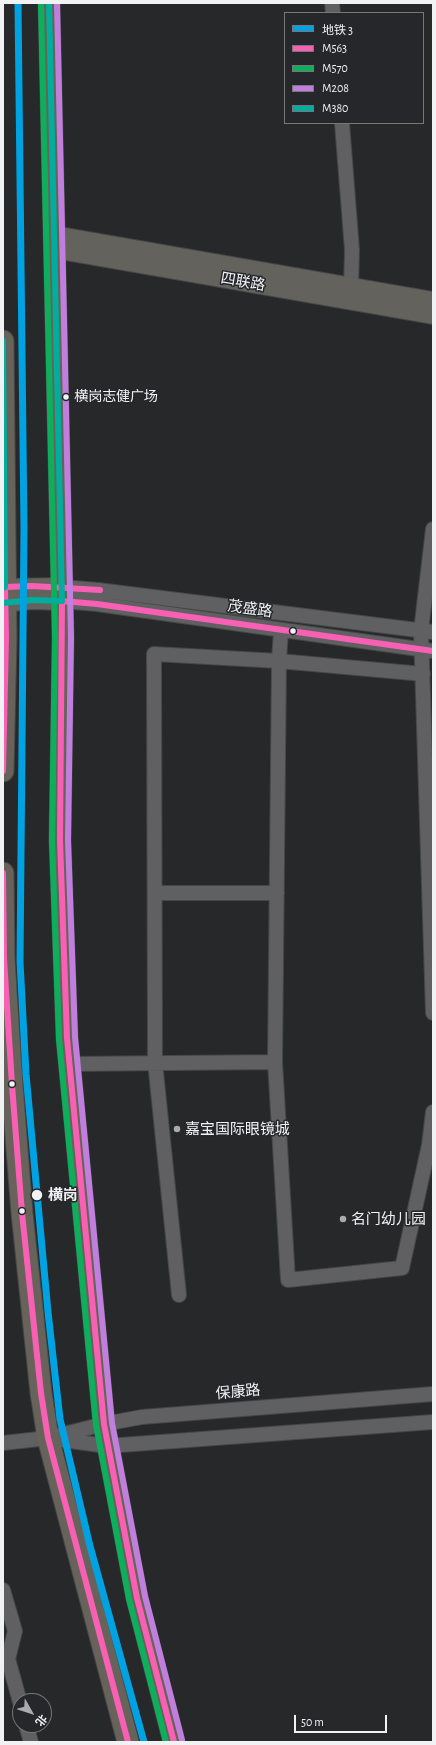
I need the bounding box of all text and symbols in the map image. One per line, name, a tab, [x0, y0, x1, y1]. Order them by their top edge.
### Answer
legend	[284, 12, 424, 124]
text: 地铁 3	[322, 24, 353, 36]
text: M563	[322, 42, 347, 54]
text: M570	[322, 62, 348, 74]
text: M208	[322, 82, 349, 94]
text: M380	[322, 102, 348, 114]
street label: 四联路	[219, 269, 267, 295]
place label: 横岗志健广场	[74, 389, 158, 405]
marker: 横岗志健广场	[61, 392, 71, 402]
street label: 茂盛路	[226, 597, 274, 621]
unlabelled marker	[288, 626, 298, 636]
unlabelled marker	[7, 1079, 17, 1089]
place label: 嘉宝国际眼镜城	[185, 1120, 290, 1138]
marker: 嘉宝国际眼镜城	[172, 1124, 182, 1134]
place label: 横岗	[48, 1186, 78, 1204]
marker: 横岗	[30, 1188, 44, 1202]
unlabelled marker	[17, 1206, 27, 1216]
place label: 名门幼儿园	[351, 1210, 426, 1228]
marker: 名门幼儿园	[338, 1214, 348, 1224]
street label: 保康路	[215, 1381, 261, 1403]
north arrow	[12, 1693, 52, 1733]
scale bar	[296, 1707, 389, 1733]
text: 北	[33, 1713, 49, 1728]
text: 50 m	[301, 1716, 324, 1728]

